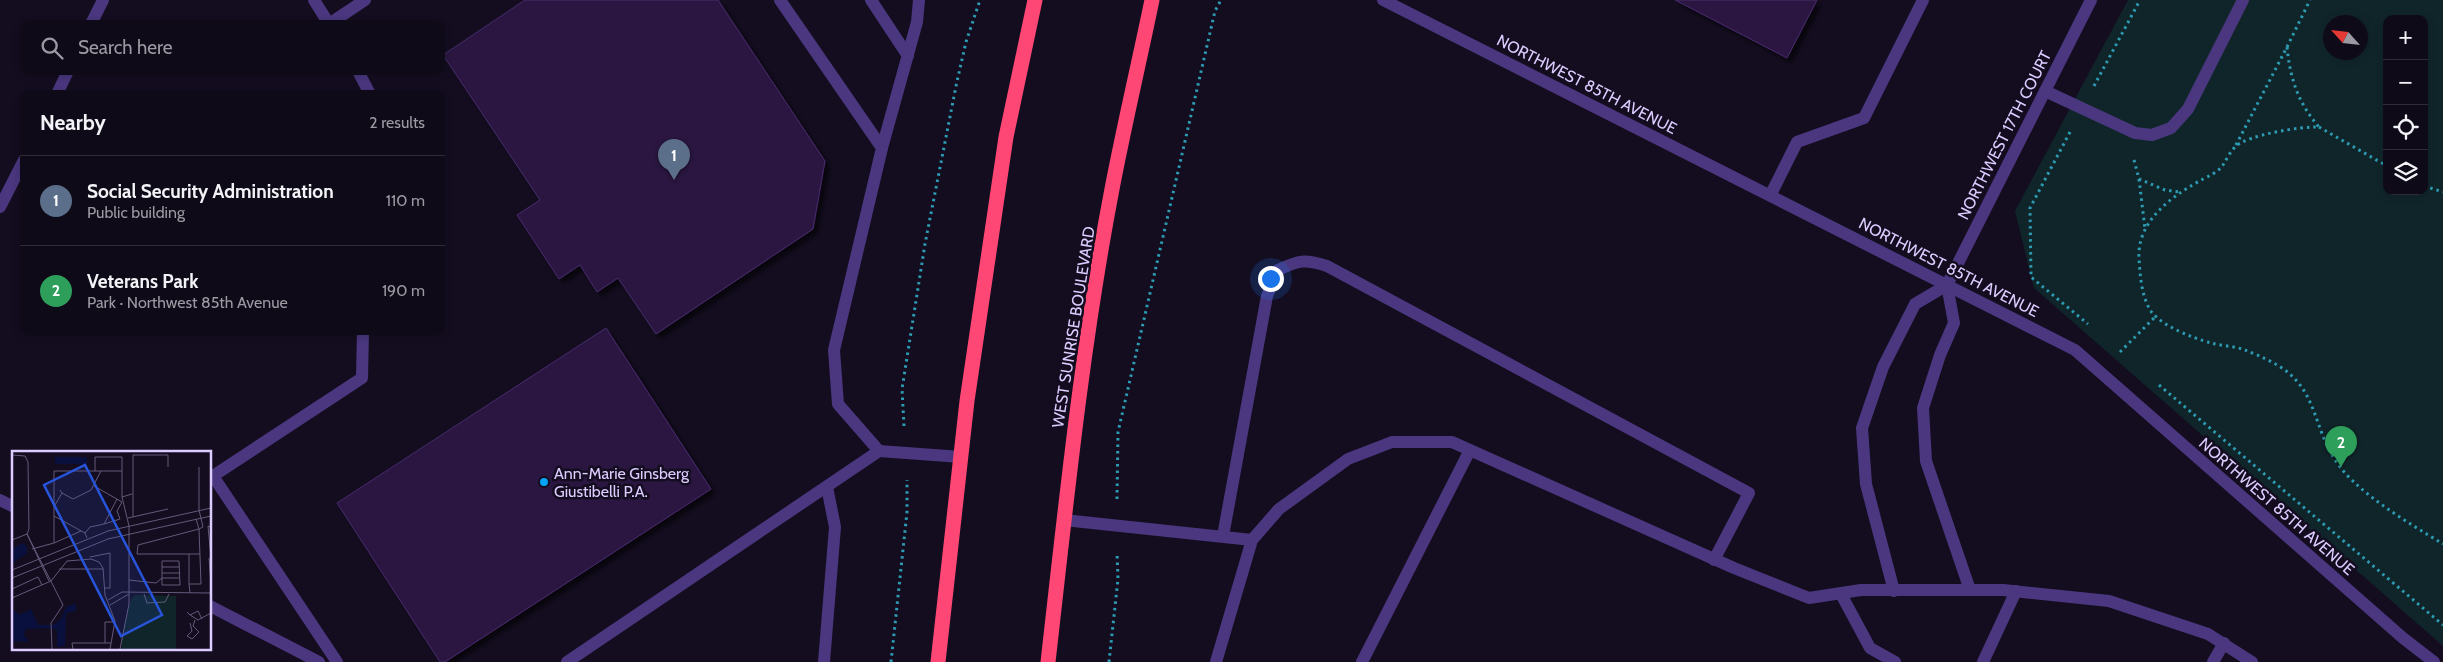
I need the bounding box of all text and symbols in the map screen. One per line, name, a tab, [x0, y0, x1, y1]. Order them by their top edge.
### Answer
north arrow	[2323, 15, 2368, 60]
map controls	[2383, 15, 2428, 195]
button: +	[2383, 15, 2428, 60]
search box	[20, 20, 445, 75]
street label: NORTHWEST 85TH AVENUE	[1494, 31, 1680, 138]
icon: search	[38, 34, 66, 62]
text: Search here	[78, 36, 172, 59]
street label: NORTHWEST 17TH COURT	[1954, 47, 2056, 223]
button: −	[2383, 60, 2428, 105]
button: locate	[2383, 105, 2428, 150]
text: Nearby	[40, 110, 106, 135]
text: 2 results	[369, 113, 425, 132]
pin: 1	[658, 139, 690, 180]
button: layers	[2383, 150, 2428, 195]
text: Social Security Administration	[87, 180, 334, 203]
text: 1	[53, 191, 59, 210]
text: 110 m	[386, 191, 425, 210]
text: Public building	[87, 203, 185, 222]
street label: NORTHWEST 85TH AVENUE	[1856, 214, 2042, 321]
street label: WEST SUNRISE BOULEVARD	[1048, 225, 1099, 429]
your location	[1258, 266, 1284, 292]
text: Veterans Park	[87, 270, 198, 293]
text: 2	[52, 281, 60, 300]
text: 190 m	[382, 281, 425, 300]
text: Park · Northwest 85th Avenue	[87, 293, 288, 312]
pin: 2	[2325, 426, 2357, 467]
street label: NORTHWEST 85TH AVENUE	[2195, 434, 2358, 579]
inset map	[12, 451, 211, 650]
place label: Ann-Marie Ginsberg Giustibelli P.A.	[554, 464, 690, 501]
marker: Ann-Marie Ginsberg Giustibelli P.A.	[538, 476, 550, 488]

